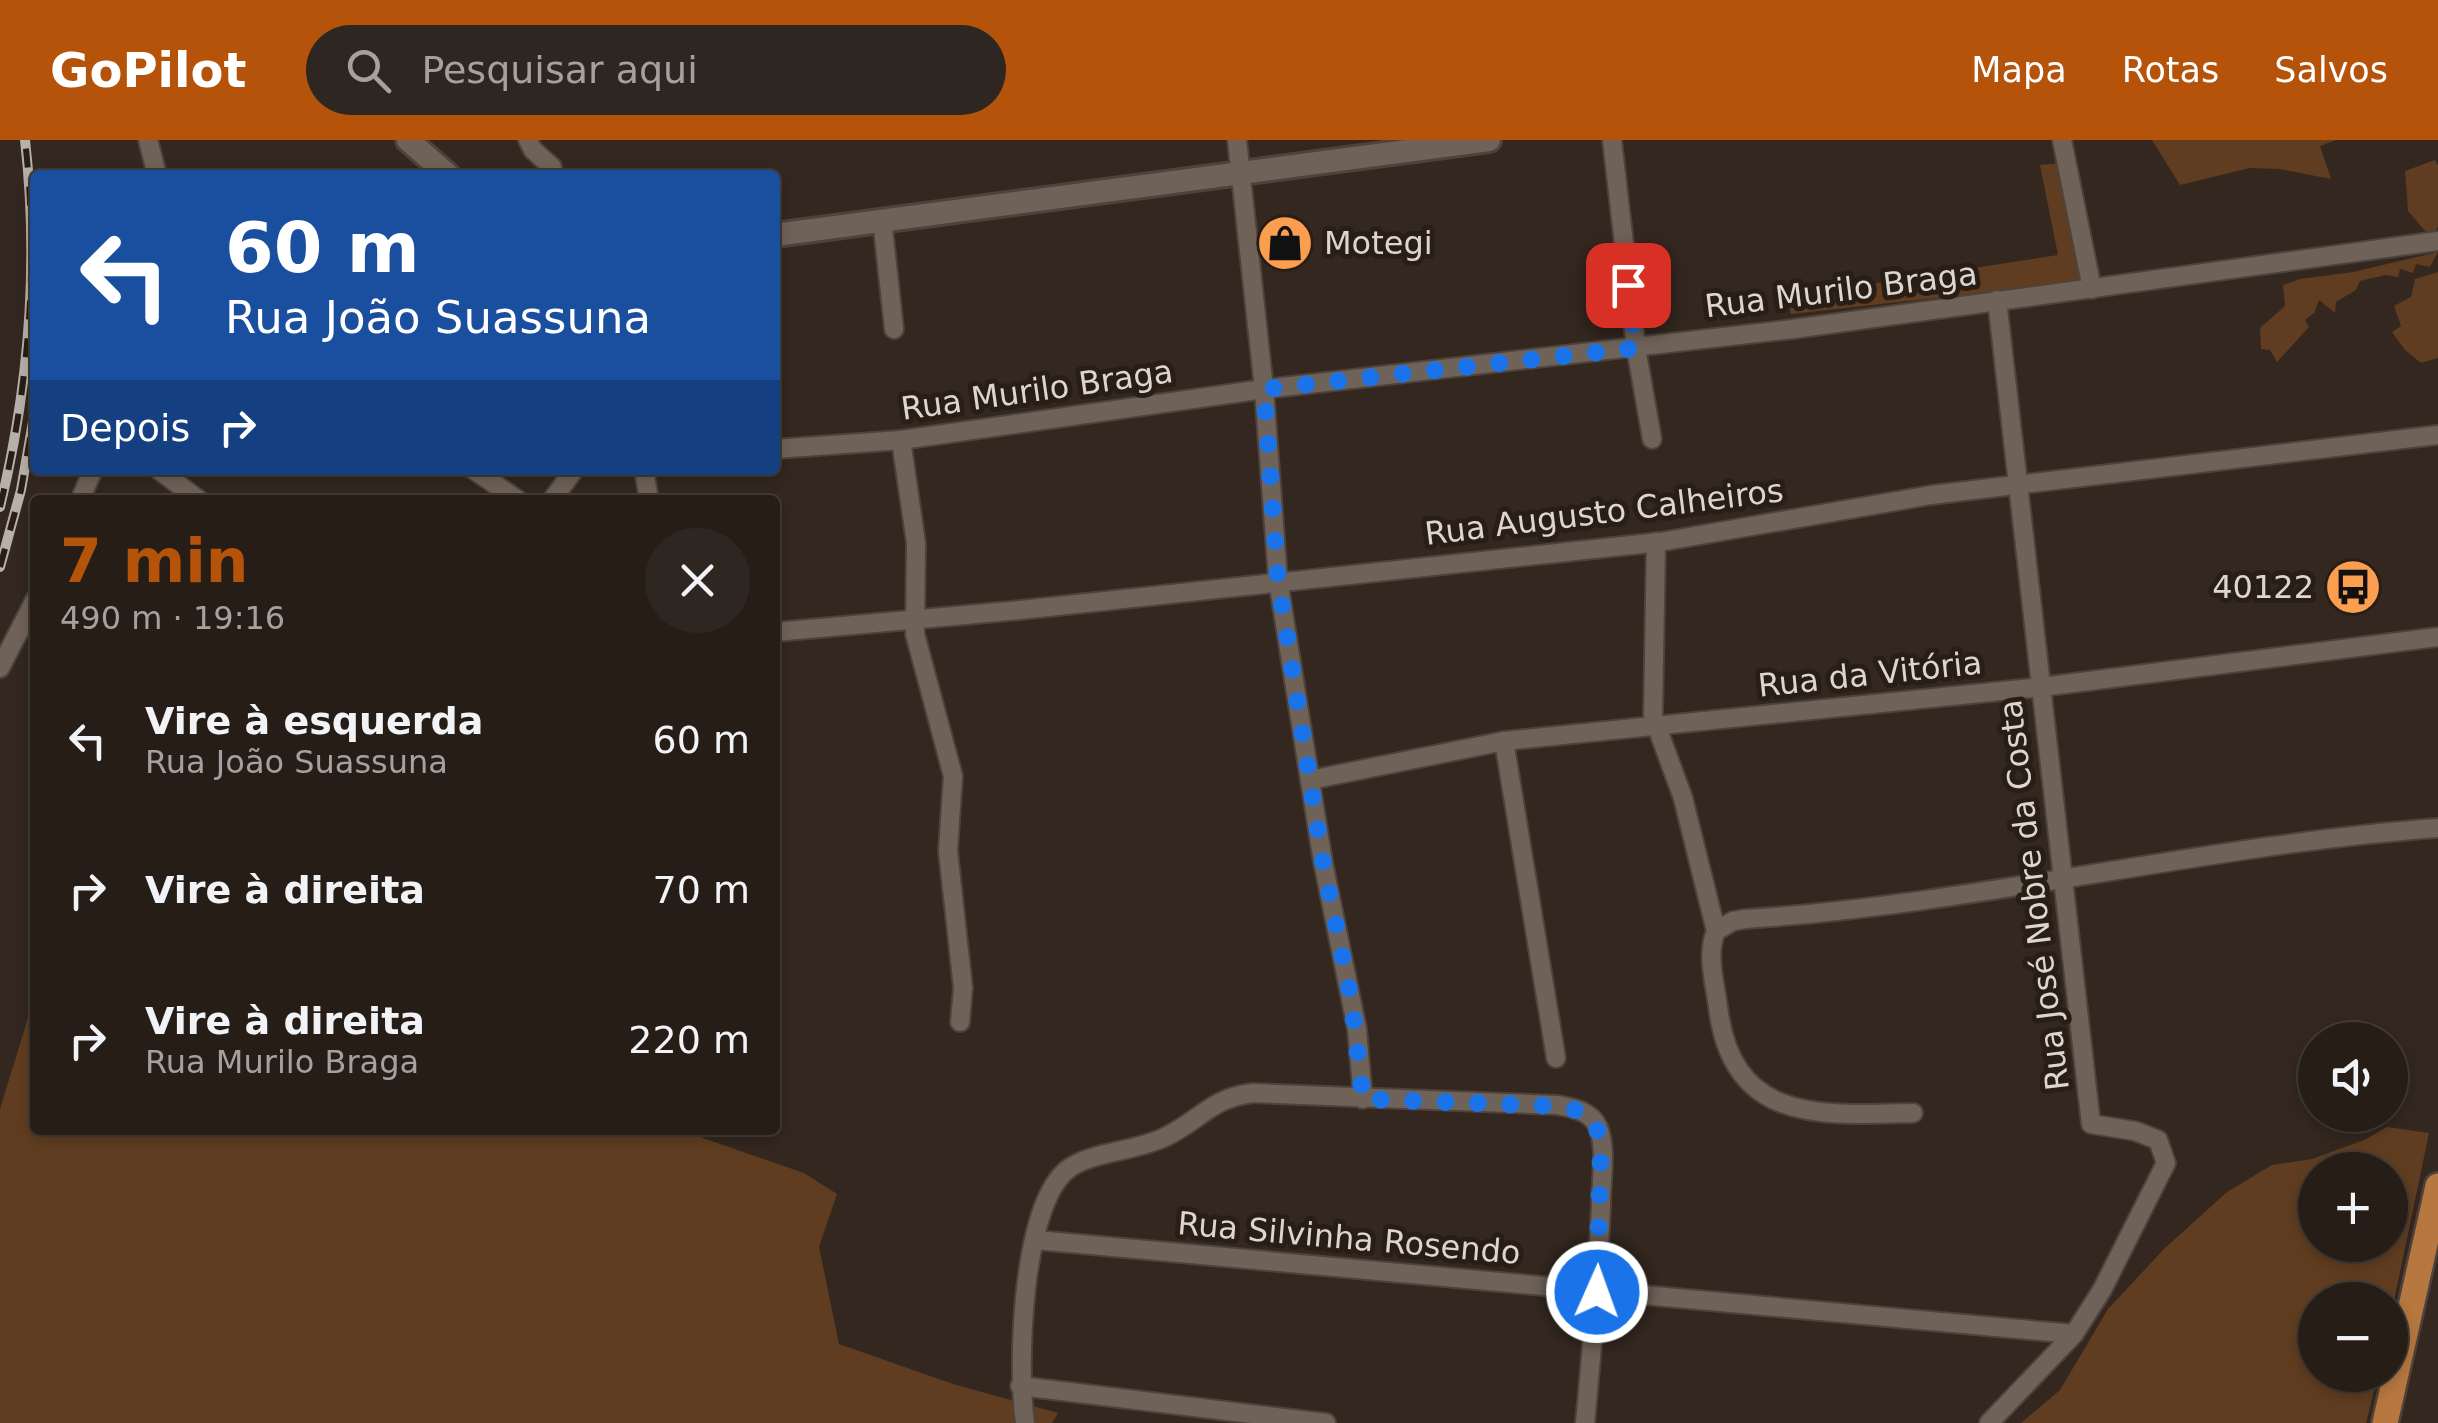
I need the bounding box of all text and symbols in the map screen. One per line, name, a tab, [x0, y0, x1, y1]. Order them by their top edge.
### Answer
search box	[306, 25, 1006, 115]
text: GoPilot	[50, 42, 246, 98]
icon: search	[341, 43, 396, 98]
text: Pesquisar aqui	[421, 48, 698, 92]
text: Mapa	[1971, 50, 2067, 90]
text: Rotas	[2122, 50, 2219, 90]
text: Salvos	[2274, 50, 2388, 90]
text: 60 m	[225, 207, 420, 289]
icon: left	[60, 210, 190, 340]
shop icon: Motegi	[1255, 213, 1315, 273]
place label: Motegi	[1324, 224, 1433, 262]
pin	[1586, 243, 1671, 328]
street label: Rua Murilo Braga	[1703, 254, 1979, 326]
icon: arrive	[1601, 258, 1656, 313]
text: Rua João Suassuna	[225, 291, 651, 344]
street label: Rua Murilo Braga	[899, 352, 1175, 428]
icon: right	[210, 400, 265, 455]
text: Depois	[60, 406, 190, 450]
street label: Rua Augusto Calheiros	[1423, 471, 1785, 553]
text: 7 min	[60, 526, 248, 596]
button: close	[645, 528, 750, 633]
bus stop icon: 40122	[2323, 557, 2383, 617]
place label: 40122	[2212, 568, 2314, 606]
text: 490 m · 19:16	[60, 599, 285, 637]
street label: Rua da Vitória	[1756, 643, 1984, 705]
street label: Rua José Nobre da Costa	[1991, 697, 2077, 1093]
text: Vire à esquerda	[145, 699, 483, 743]
icon: left	[60, 713, 115, 768]
text: 60 m	[653, 718, 750, 762]
text: Rua João Suassuna	[145, 743, 448, 781]
icon: right	[60, 863, 115, 918]
text: Vire à direita	[145, 868, 425, 912]
text: 70 m	[653, 868, 750, 912]
text: Vire à direita	[145, 999, 425, 1043]
icon: right	[60, 1013, 115, 1068]
text: 220 m	[628, 1018, 750, 1062]
map controls	[2298, 1022, 2408, 1392]
button: sound	[2298, 1022, 2408, 1132]
text: Rua Murilo Braga	[145, 1043, 419, 1081]
button: +	[2298, 1152, 2408, 1262]
street label: Rua Silvinha Rosendo	[1176, 1204, 1522, 1272]
position arrow	[1545, 1240, 1649, 1344]
button: −	[2298, 1282, 2408, 1392]

